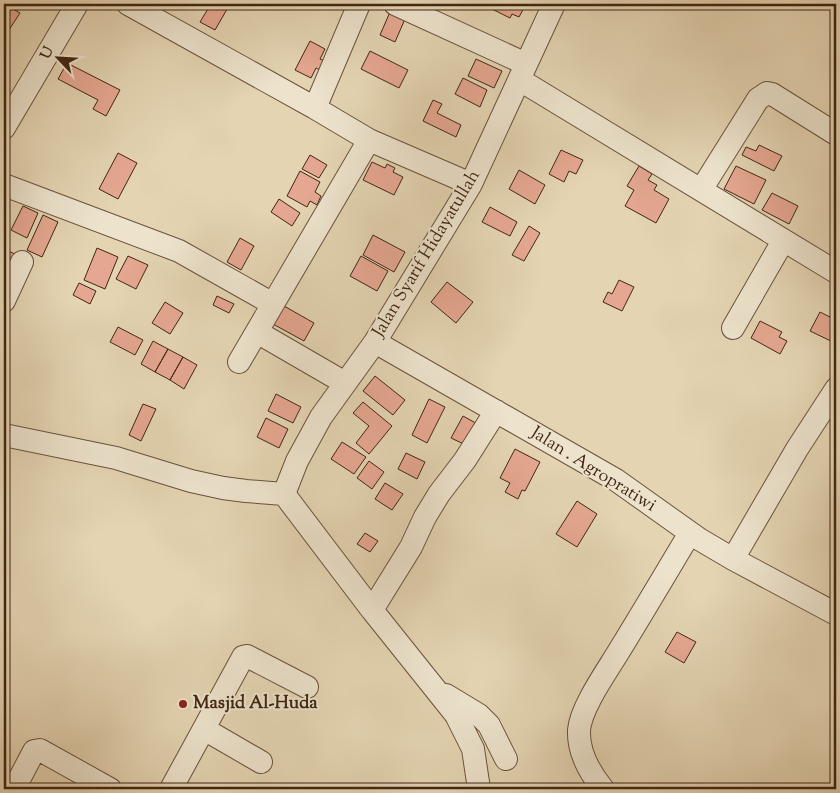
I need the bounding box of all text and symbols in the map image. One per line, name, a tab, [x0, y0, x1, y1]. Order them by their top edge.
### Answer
north arrow	[32, 32, 82, 82]
text: U	[37, 43, 60, 63]
street label: Jalan Syarif Hidayatullah	[366, 165, 488, 343]
street label: Jalan . Agropratiwi	[524, 420, 661, 519]
place label: Masjid Al-Huda	[193, 691, 318, 717]
marker: Masjid Al-Huda	[177, 698, 189, 710]

